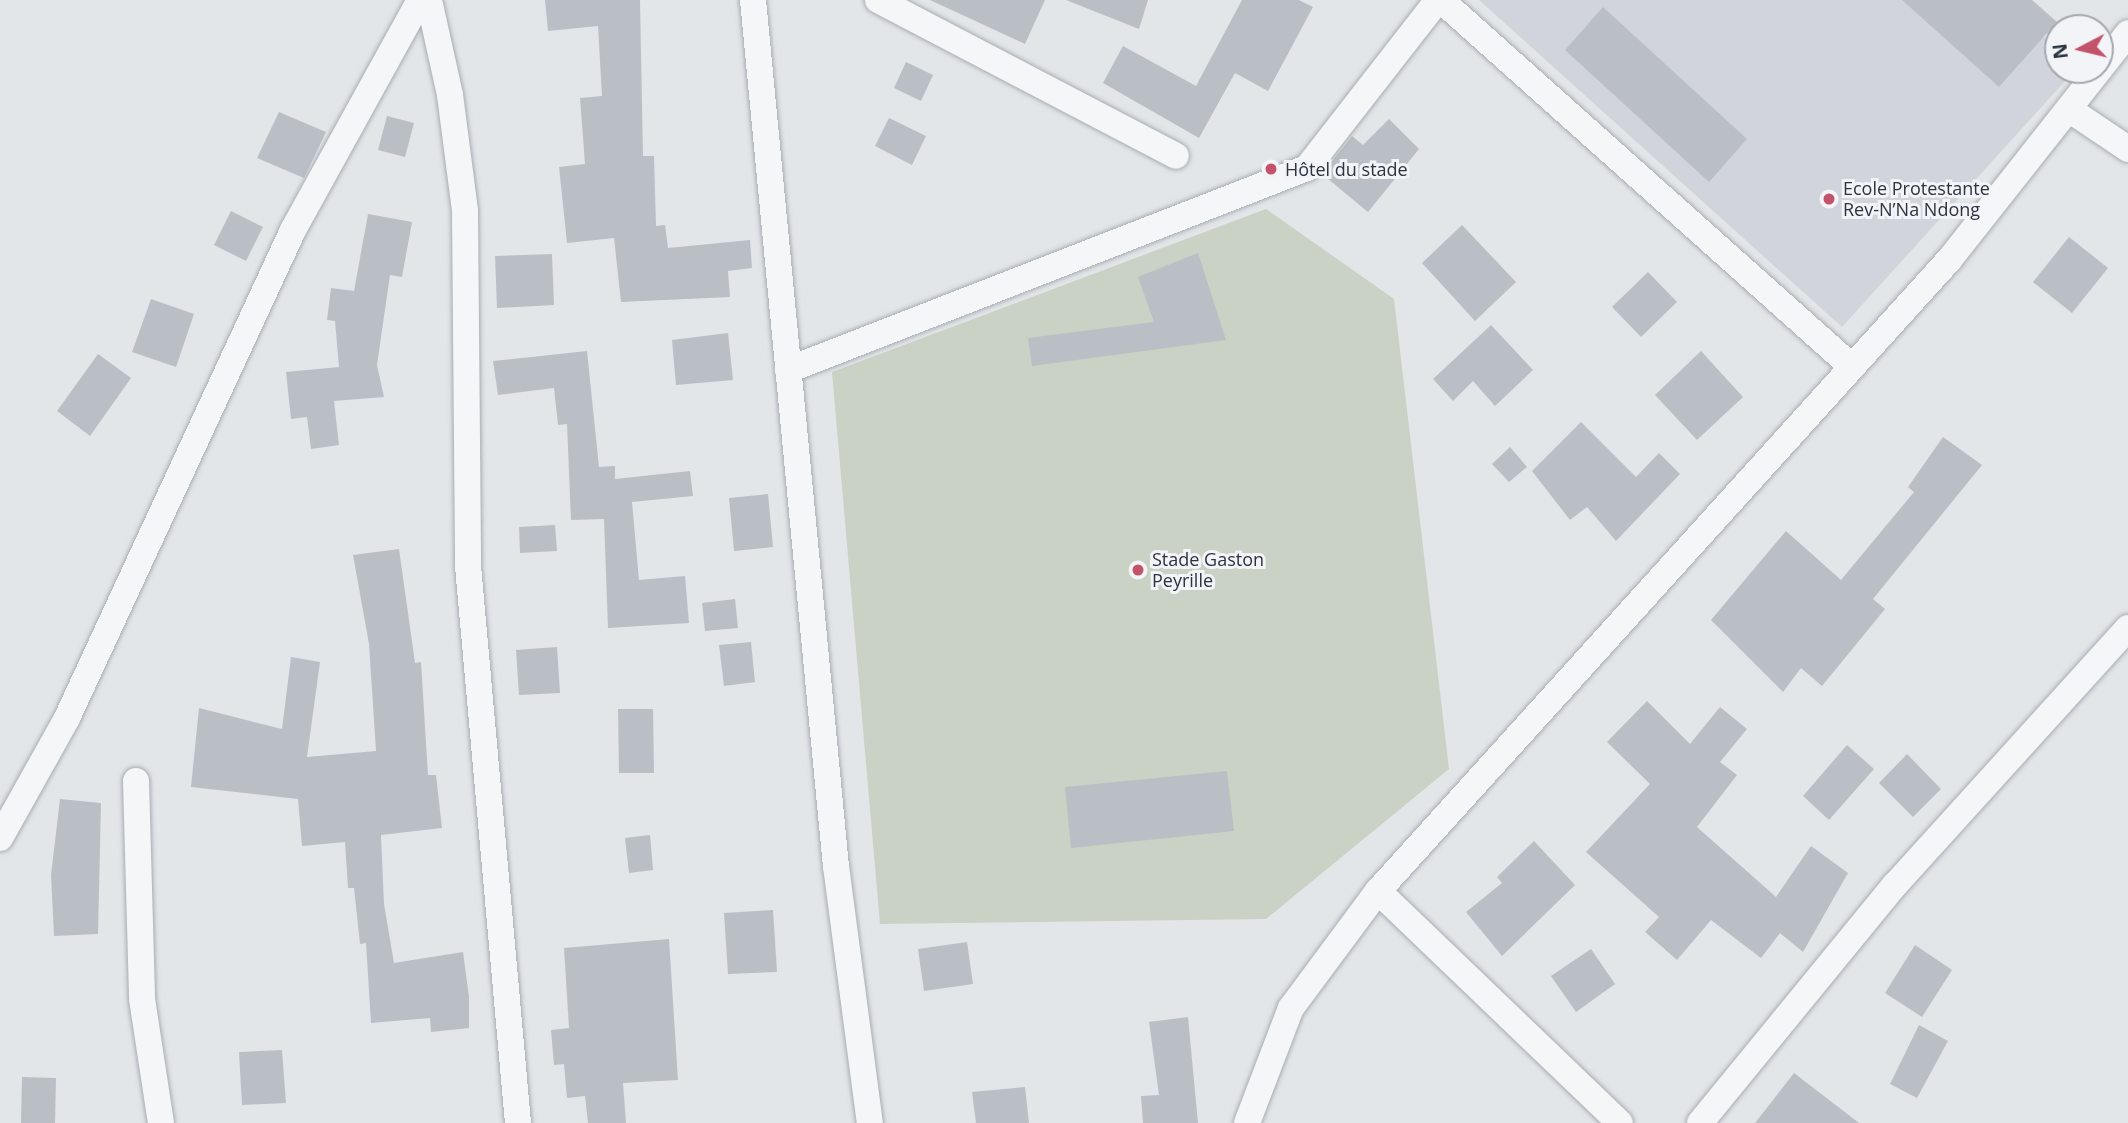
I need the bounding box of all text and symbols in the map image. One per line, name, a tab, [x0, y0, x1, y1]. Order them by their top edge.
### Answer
north arrow	[2044, 14, 2114, 84]
text: N	[2046, 42, 2074, 61]
place label: Hôtel du stade	[1285, 158, 1408, 180]
marker: Hôtel du stade	[1263, 161, 1279, 177]
place label: Ecole Protestante Rev-N’Na Ndong	[1843, 178, 1990, 220]
marker: Ecole Protestante Rev-N’Na Ndong	[1821, 191, 1837, 207]
place label: Stade Gaston Peyrille	[1152, 549, 1264, 592]
marker: Stade Gaston Peyrille	[1130, 562, 1146, 578]

